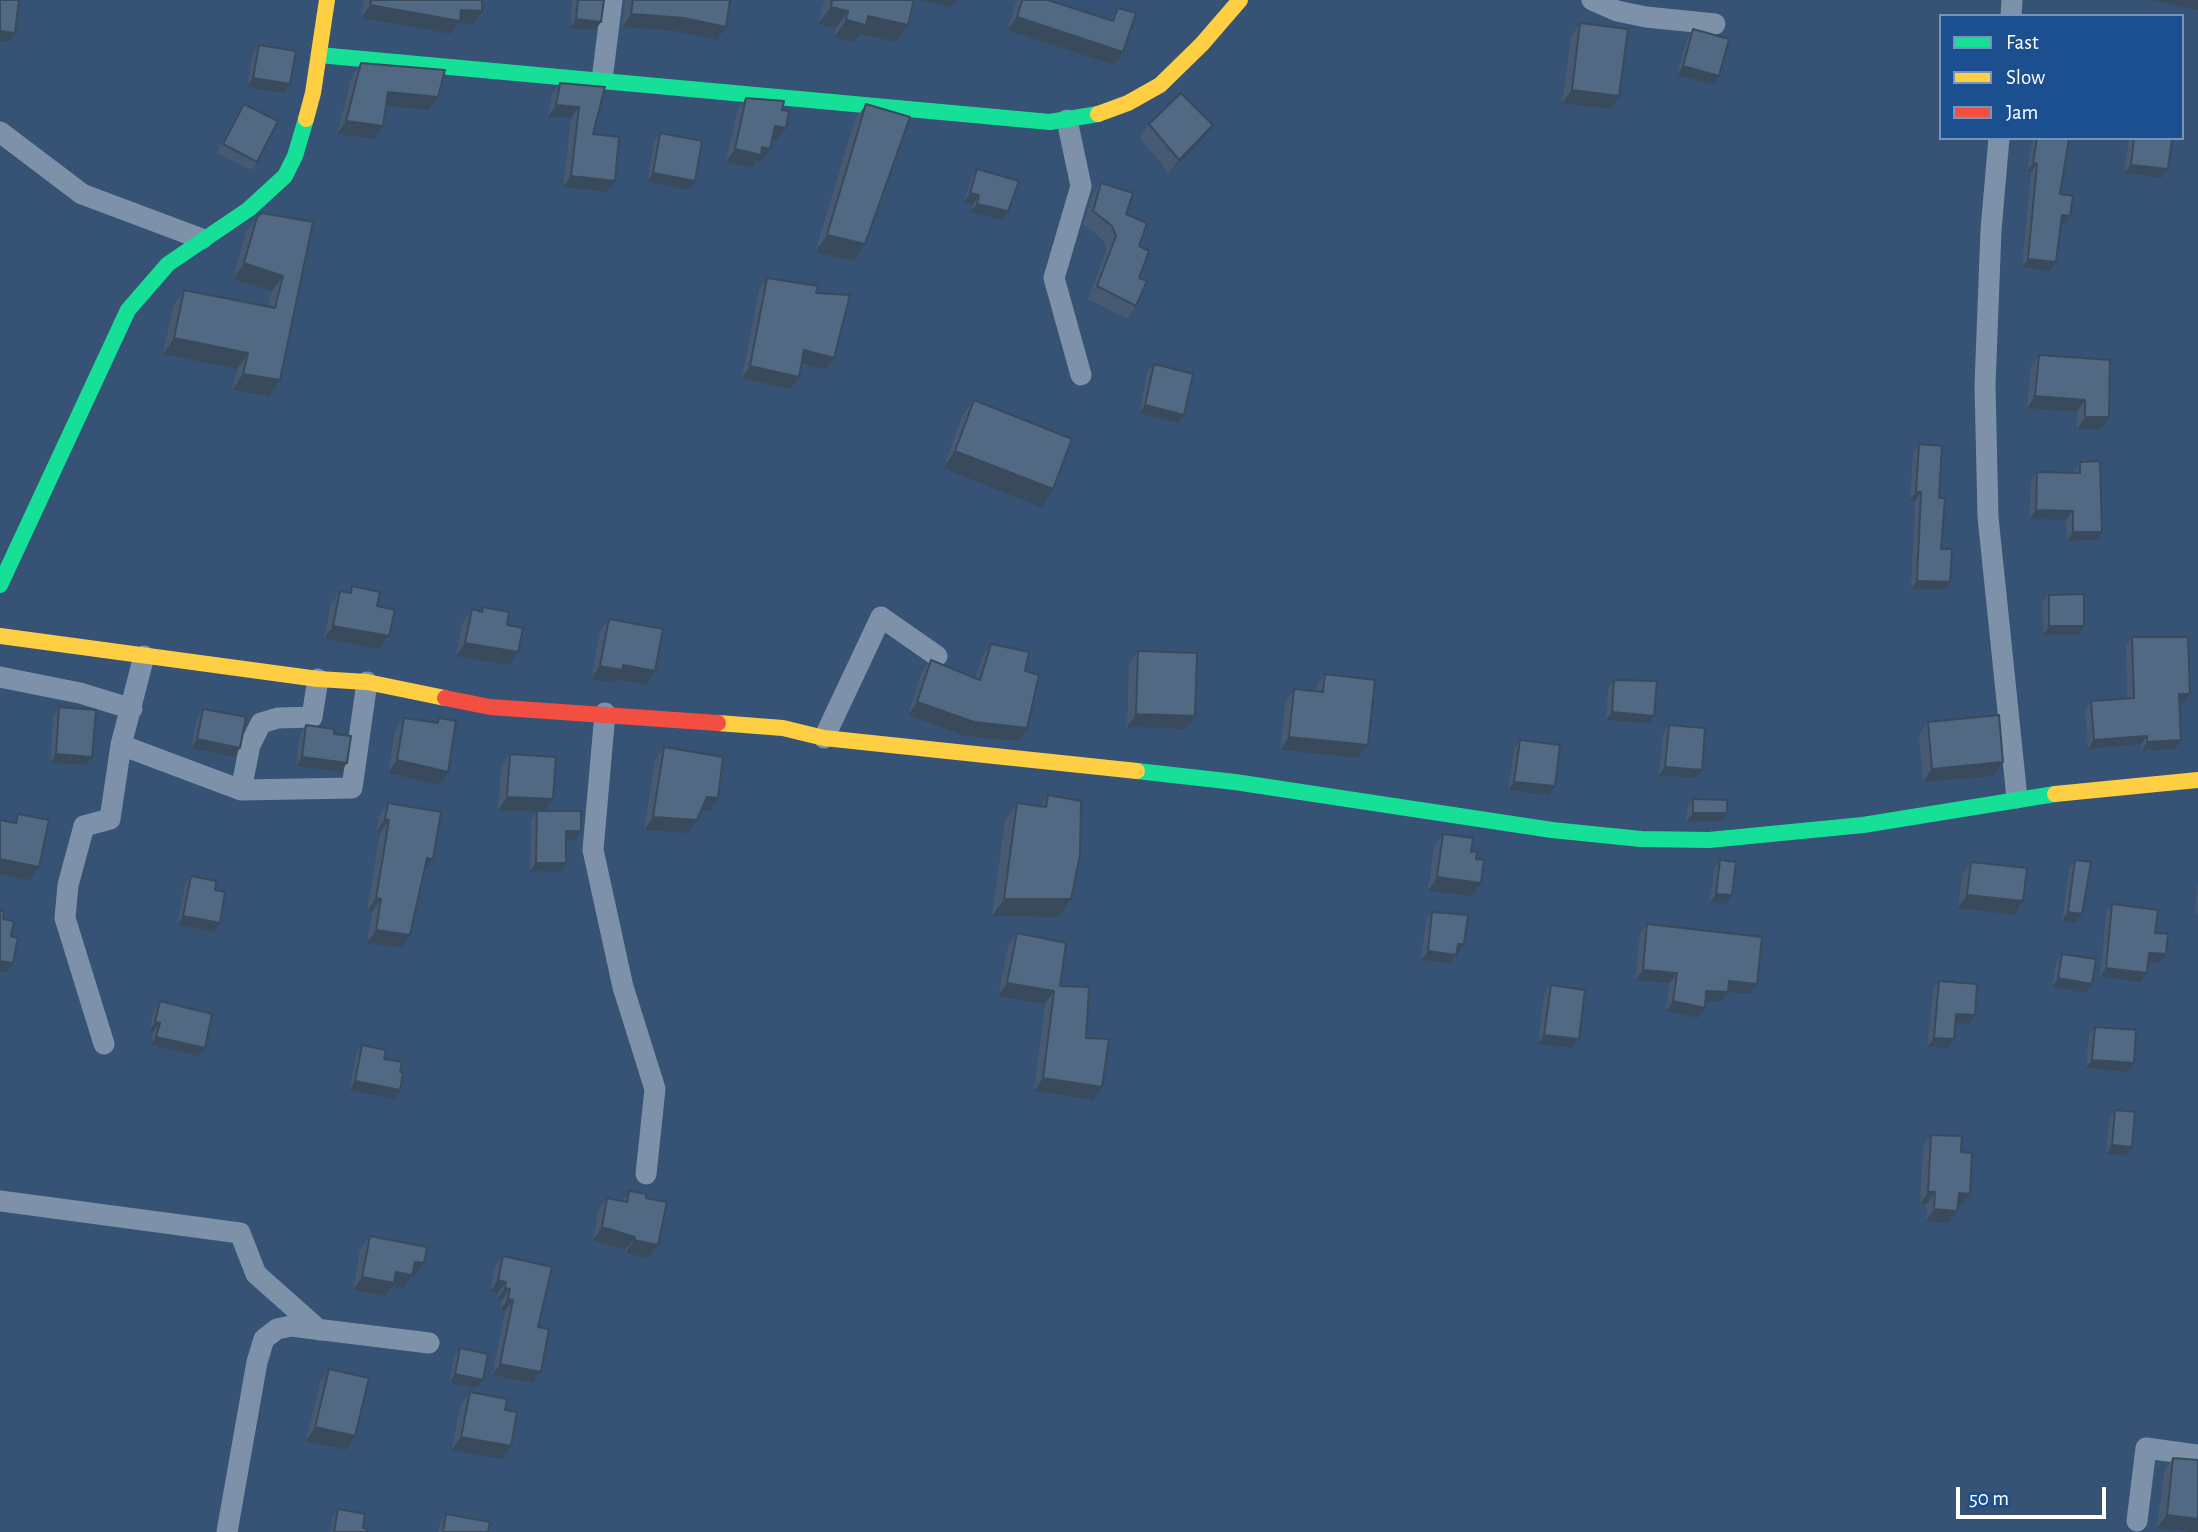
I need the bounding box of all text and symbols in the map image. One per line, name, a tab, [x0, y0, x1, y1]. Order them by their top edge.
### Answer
legend	[1939, 14, 2184, 140]
text: Fast	[2006, 32, 2039, 53]
text: Slow	[2006, 67, 2045, 88]
text: Jam	[2006, 102, 2038, 123]
scale bar	[1960, 1472, 2110, 1516]
text: 50 m	[1969, 1488, 2009, 1509]

